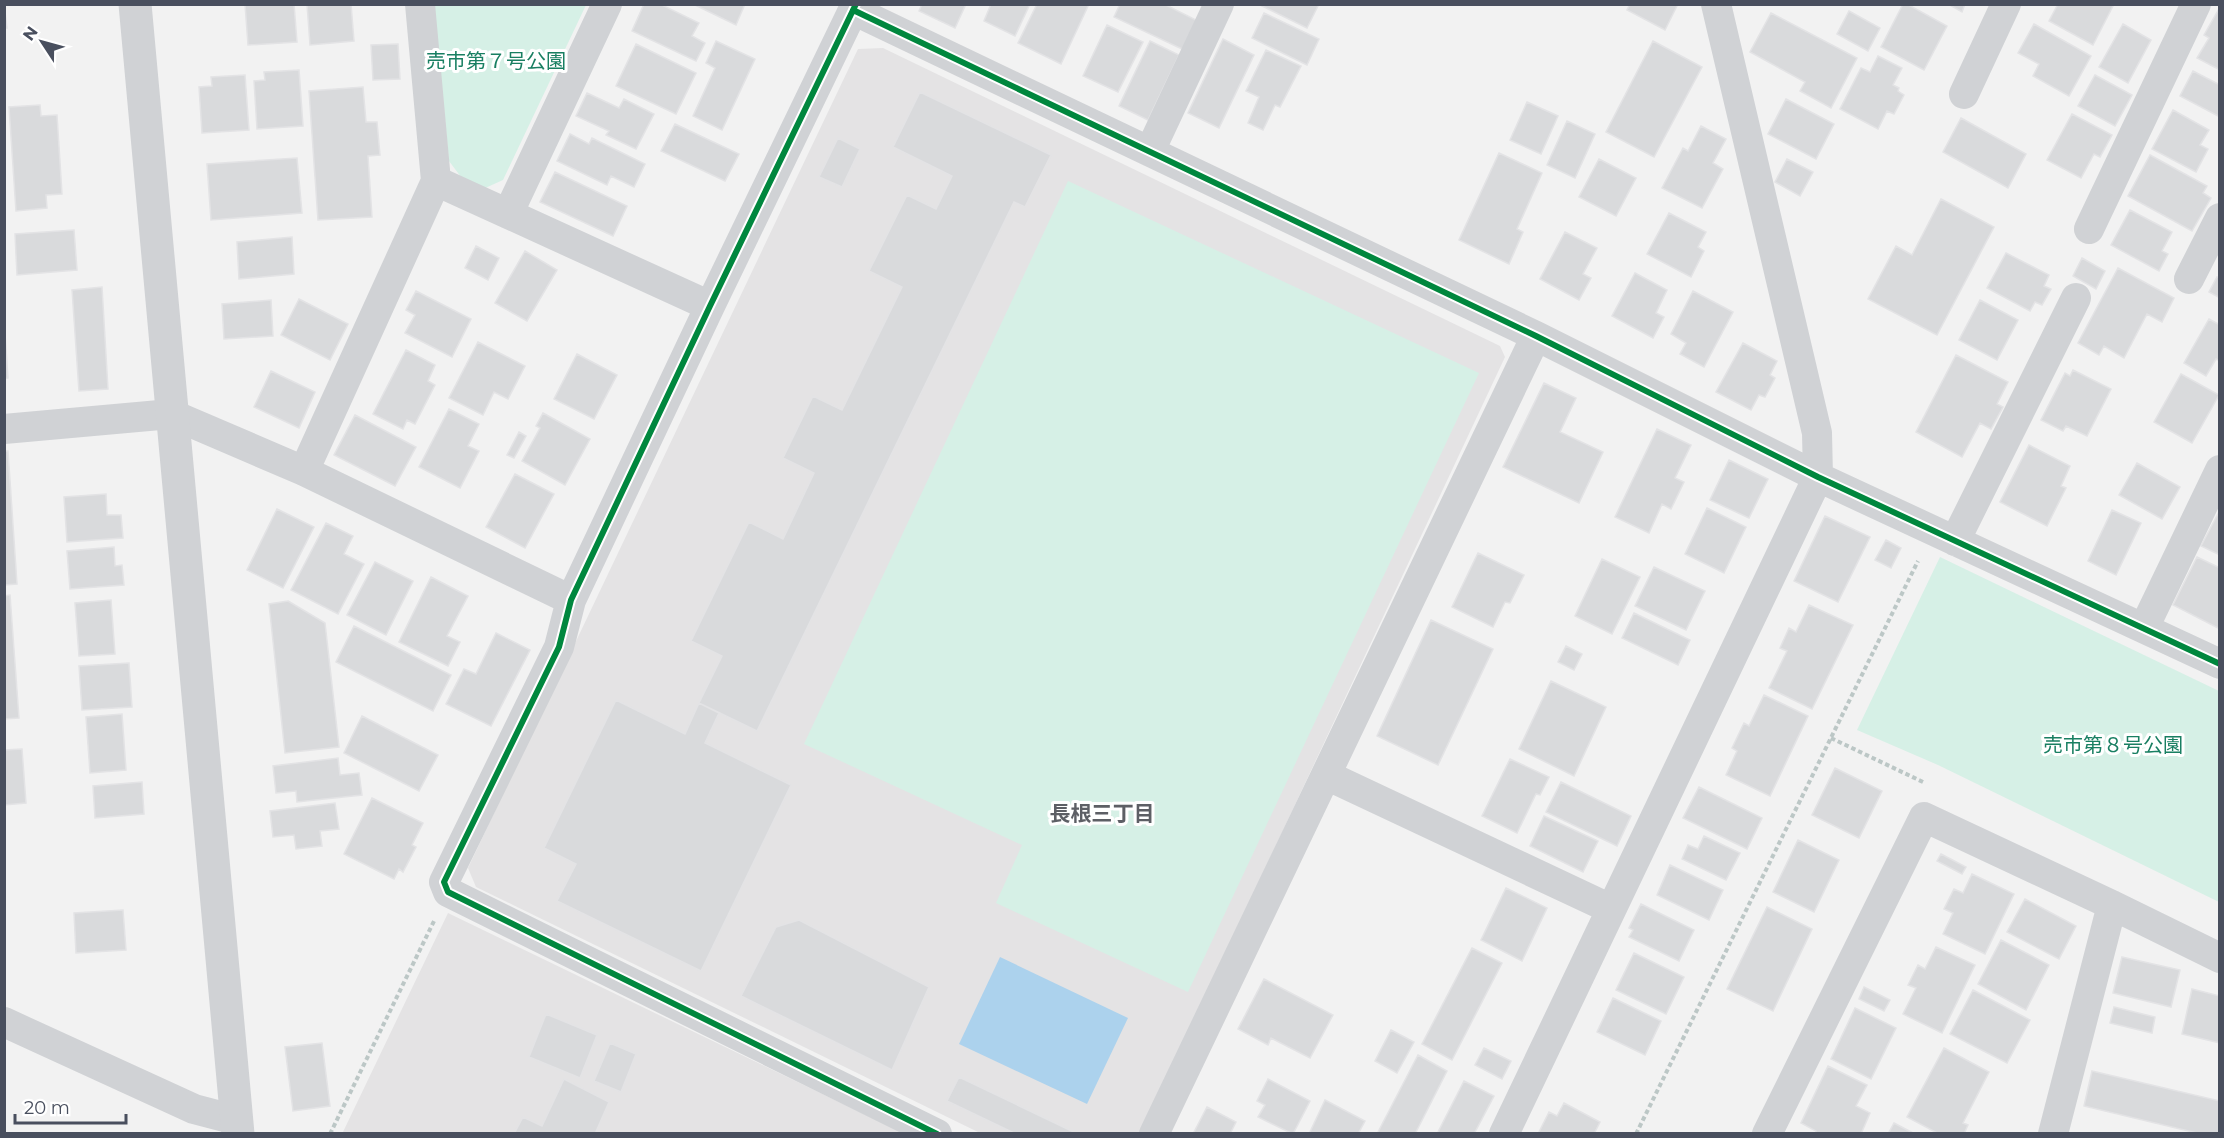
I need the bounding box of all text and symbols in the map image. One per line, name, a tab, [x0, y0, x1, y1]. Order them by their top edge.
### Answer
north arrow	[12, 12, 72, 72]
text: N	[19, 23, 42, 44]
park label: 売市第７号公園	[426, 49, 566, 73]
park label: 売市第８号公園	[2043, 733, 2183, 757]
district label: 長根三丁目	[1050, 801, 1155, 826]
scale bar	[15, 1087, 126, 1125]
text: 20 m	[24, 1097, 70, 1119]

